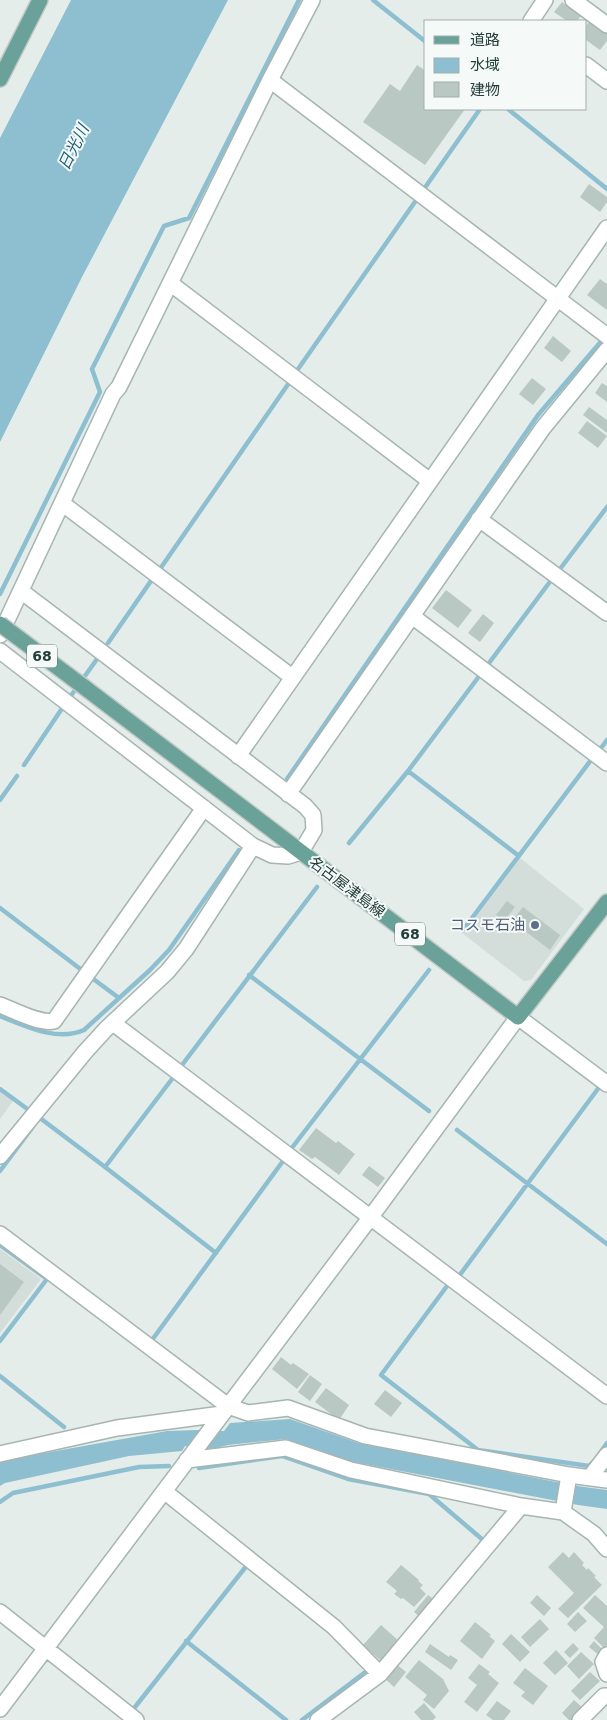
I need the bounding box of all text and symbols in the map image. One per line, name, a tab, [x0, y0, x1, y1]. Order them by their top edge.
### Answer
legend	[424, 20, 587, 110]
text: 道路	[470, 31, 500, 49]
text: 水域	[470, 56, 500, 74]
text: 建物	[470, 81, 500, 99]
water label: 日光川	[54, 120, 93, 173]
road number: 68	[27, 644, 57, 668]
street label: 名古屋津島線	[306, 853, 388, 921]
place label: コスモ石油	[450, 916, 525, 934]
marker: コスモ石油	[529, 919, 541, 931]
road number: 68	[395, 922, 425, 946]

